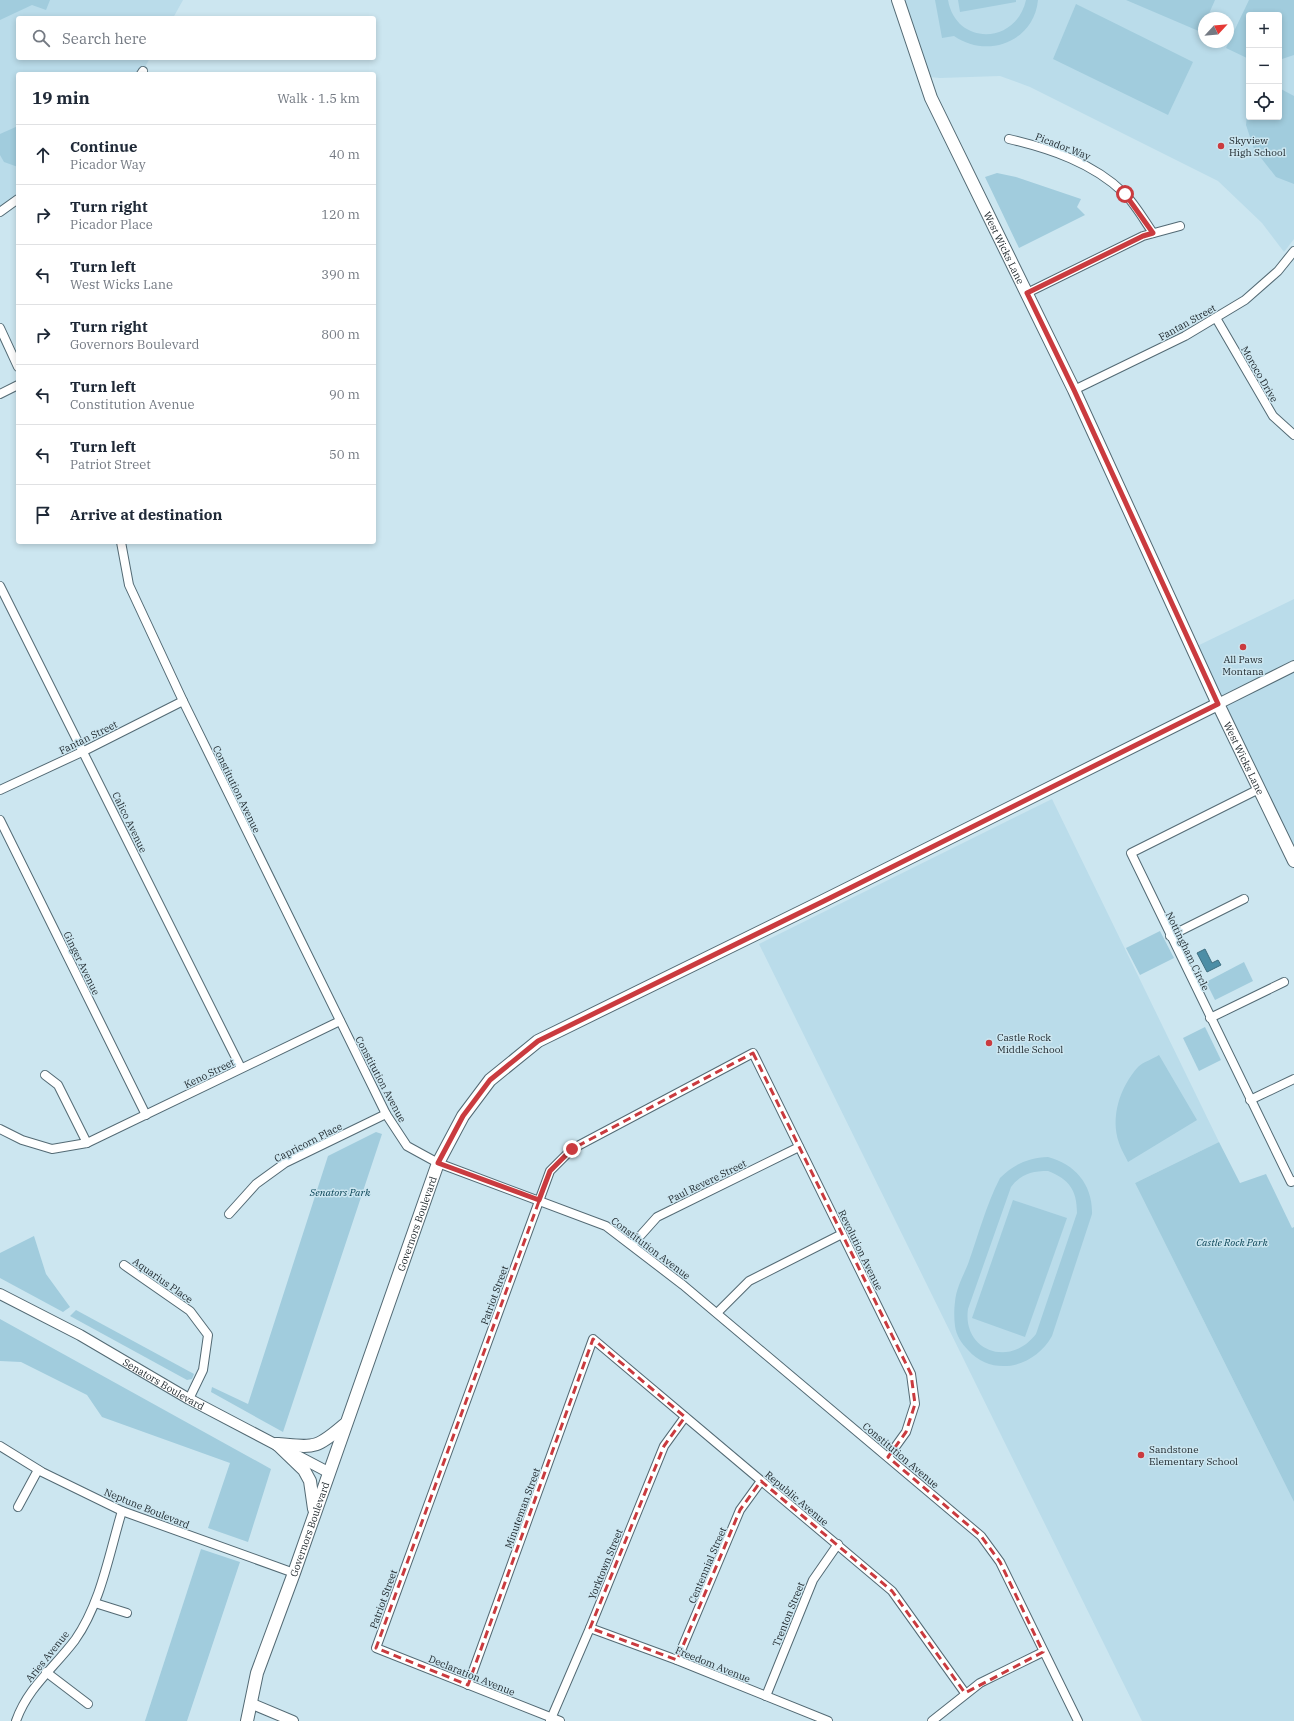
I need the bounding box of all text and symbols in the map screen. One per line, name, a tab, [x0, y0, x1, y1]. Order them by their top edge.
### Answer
north arrow	[1198, 12, 1234, 48]
map controls	[1246, 12, 1282, 120]
button: +	[1246, 12, 1282, 48]
search box	[16, 16, 376, 60]
icon: search	[30, 27, 52, 49]
text: Search here	[62, 29, 147, 48]
button: −	[1246, 48, 1282, 84]
button: locate	[1246, 84, 1282, 120]
text: 19 min	[32, 87, 90, 109]
text: Walk · 1.5 km	[277, 90, 360, 107]
street label: Picador Way	[1033, 130, 1093, 163]
place label: Skyview High School	[1229, 134, 1286, 159]
text: Continue	[70, 137, 137, 156]
marker: Skyview High School	[1216, 141, 1226, 151]
icon: ahead	[32, 144, 54, 166]
text: 40 m	[329, 146, 360, 163]
text: Picador Way	[70, 156, 146, 173]
route start	[1116, 185, 1134, 203]
text: Turn right	[70, 197, 148, 216]
icon: right	[32, 204, 54, 226]
text: 120 m	[321, 206, 360, 223]
street label: West Wicks Lane	[981, 209, 1027, 286]
text: Picador Place	[70, 216, 153, 233]
text: Turn left	[70, 257, 136, 276]
icon: left	[32, 264, 54, 286]
text: 390 m	[321, 266, 360, 283]
text: West Wicks Lane	[70, 276, 173, 293]
street label: Fantan Street	[1156, 301, 1219, 344]
text: Turn right	[70, 317, 148, 336]
icon: right	[32, 324, 54, 346]
text: 800 m	[321, 326, 360, 343]
text: Governors Boulevard	[70, 336, 199, 353]
street label: Moroco Drive	[1238, 344, 1281, 405]
text: Turn left	[70, 377, 136, 396]
icon: left	[32, 384, 54, 406]
text: 90 m	[329, 386, 360, 403]
text: Constitution Avenue	[70, 396, 195, 413]
text: Turn left	[70, 437, 136, 456]
icon: left	[32, 444, 54, 466]
text: 50 m	[329, 446, 360, 463]
text: Patriot Street	[70, 456, 151, 473]
icon: arrive	[32, 504, 54, 526]
text: Arrive at destination	[70, 505, 222, 524]
marker: All Paws Montana	[1238, 642, 1248, 652]
place label: All Paws Montana	[1222, 653, 1264, 678]
street label: Fantan Street	[57, 717, 120, 757]
street label: West Wicks Lane	[1221, 720, 1267, 797]
street label: Constitution Avenue	[210, 743, 263, 835]
street label: Calico Avenue	[109, 790, 150, 855]
street label: Nottingham Circle	[1163, 910, 1212, 993]
street label: Ginger Avenue	[60, 929, 103, 997]
place label: Castle Rock Middle School	[997, 1031, 1063, 1056]
street label: Constitution Avenue	[352, 1034, 409, 1125]
marker: Castle Rock Middle School	[984, 1038, 994, 1048]
street label: Keno Street	[182, 1055, 237, 1091]
street label: Capricorn Place	[272, 1120, 344, 1165]
route end	[563, 1140, 581, 1158]
street label: Paul Revere Street	[666, 1157, 749, 1206]
street label: Governors Boulevard	[395, 1175, 440, 1273]
park label: Senators Park	[309, 1186, 371, 1199]
street label: Revolution Avenue	[835, 1208, 886, 1293]
street label: Constitution Avenue	[609, 1214, 693, 1282]
park label: Castle Rock Park	[1196, 1236, 1268, 1249]
street label: Aquarius Place	[130, 1255, 195, 1306]
street label: Patriot Street	[478, 1263, 511, 1327]
street label: Senators Boulevard	[121, 1356, 207, 1413]
street label: Constitution Avenue	[860, 1420, 942, 1491]
place label: Sandstone Elementary School	[1149, 1443, 1238, 1468]
marker: Sandstone Elementary School	[1136, 1450, 1146, 1460]
street label: Minuteman Street	[502, 1466, 543, 1550]
street label: Republic Avenue	[762, 1468, 831, 1529]
street label: Governors Boulevard	[287, 1480, 332, 1579]
street label: Neptune Boulevard	[102, 1485, 191, 1532]
street label: Centennial Street	[685, 1525, 730, 1605]
street label: Yorktown Street	[585, 1526, 626, 1601]
street label: Patriot Street	[367, 1567, 400, 1631]
street label: Trenton Street	[770, 1580, 807, 1648]
street label: Aries Avenue	[23, 1628, 72, 1685]
street label: Freedom Avenue	[673, 1643, 752, 1685]
street label: Declaration Avenue	[427, 1652, 517, 1699]

